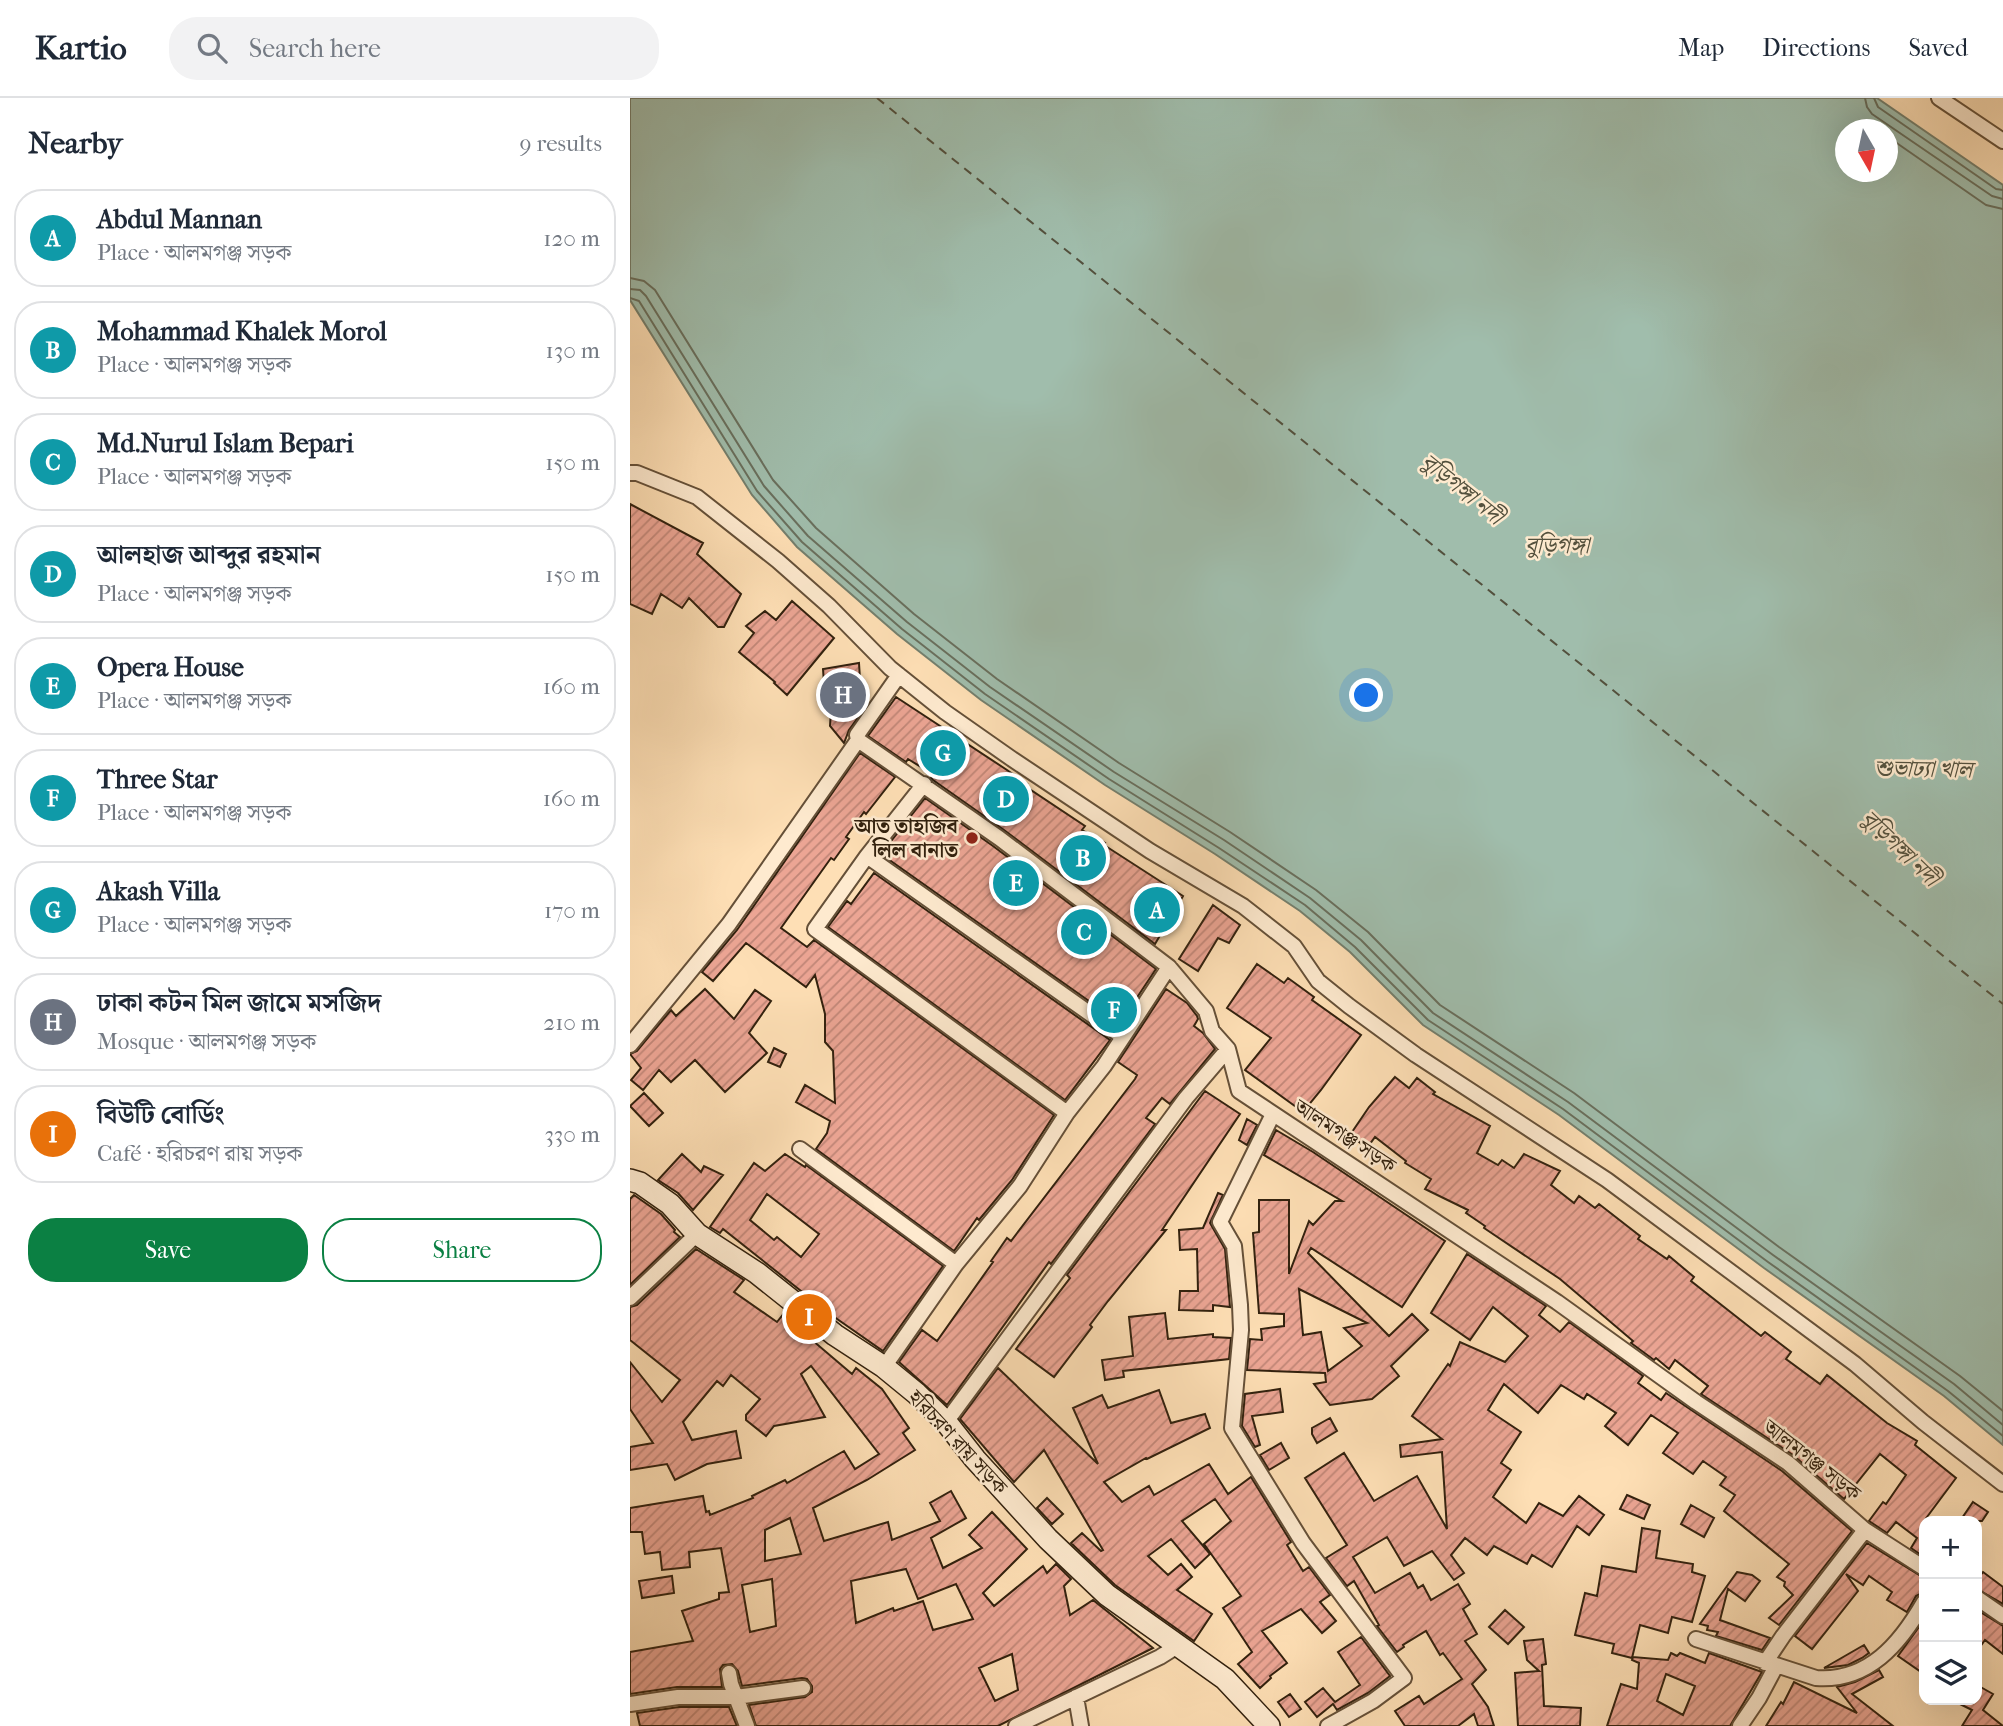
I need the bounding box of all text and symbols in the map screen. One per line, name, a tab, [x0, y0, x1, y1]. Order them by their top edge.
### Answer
search box	[169, 17, 659, 80]
text: Kartio	[35, 29, 127, 68]
icon: search	[193, 29, 231, 67]
text: Search here	[249, 33, 381, 64]
text: Map	[1678, 34, 1724, 62]
text: Directions	[1762, 34, 1870, 62]
text: Saved	[1908, 34, 1968, 62]
north arrow	[1835, 119, 1898, 182]
text: Nearby	[28, 126, 123, 161]
text: 9 results	[520, 130, 602, 157]
text: Abdul Mannan	[97, 204, 262, 235]
text: A	[46, 225, 60, 252]
text: 120 m	[543, 225, 600, 252]
text: Place · আলমগঞ্জ সড়ক	[97, 239, 291, 266]
text: Mohammad Khalek Morol	[97, 316, 387, 347]
text: B	[46, 337, 60, 364]
text: 130 m	[546, 337, 600, 364]
text: Place · আলমগঞ্জ সড়ক	[97, 351, 291, 378]
text: Md.Nurul Islam Bepari	[97, 428, 354, 459]
water label: বুড়িগঙ্গা নদী	[1416, 447, 1511, 532]
text: C	[45, 449, 61, 476]
text: 150 m	[545, 449, 600, 476]
text: Place · আলমগঞ্জ সড়ক	[97, 463, 291, 490]
water label: বুড়িগঙ্গা	[1525, 531, 1591, 559]
text: আলহাজ আব্দুর রহমান	[97, 539, 321, 570]
text: D	[44, 561, 62, 588]
text: 150 m	[545, 561, 600, 588]
text: Place · আলমগঞ্জ সড়ক	[97, 580, 291, 607]
text: Opera House	[97, 652, 244, 683]
pin: H	[820, 669, 866, 721]
text: E	[46, 673, 60, 700]
text: 160 m	[543, 673, 600, 700]
your location	[1349, 678, 1383, 712]
text: Place · আলমগঞ্জ সড়ক	[97, 687, 291, 714]
pin: G	[920, 727, 966, 779]
water label: শুভাঢ্যা খাল	[1874, 755, 1977, 783]
text: Three Star	[97, 764, 218, 795]
pin: D	[983, 773, 1029, 825]
text: F	[47, 785, 59, 812]
text: 160 m	[543, 785, 600, 812]
text: Place · আলমগঞ্জ সড়ক	[97, 799, 291, 826]
water label: বুড়িগঙ্গা নদী	[1856, 804, 1947, 893]
place label: আত তাহজিব লিল বানাত	[853, 813, 960, 862]
marker: আত তাহজিব লিল বানাত	[964, 830, 980, 846]
pin: B	[1060, 832, 1106, 884]
pin: E	[993, 857, 1039, 909]
text: Akash Villa	[97, 876, 220, 907]
pin: A	[1134, 884, 1180, 936]
text: G	[45, 897, 61, 924]
text: 170 m	[544, 897, 600, 924]
pin: C	[1061, 906, 1107, 958]
text: Place · আলমগঞ্জ সড়ক	[97, 911, 291, 938]
pin: F	[1091, 984, 1137, 1036]
text: ঢাকা কটন মিল জামে মসজিদ	[97, 987, 381, 1018]
text: H	[44, 1009, 62, 1036]
text: 210 m	[543, 1009, 600, 1036]
text: Mosque · আলমগঞ্জ সড়ক	[97, 1028, 316, 1055]
street label: আলমগঞ্জ সড়ক	[1289, 1094, 1401, 1178]
text: বিউটি বোর্ডিং	[97, 1099, 225, 1130]
text: I	[49, 1121, 57, 1148]
text: 330 m	[544, 1121, 600, 1148]
text: Café · হরিচরণ রায় সড়ক	[97, 1140, 303, 1167]
button: Save	[28, 1218, 308, 1282]
button: Share	[322, 1218, 602, 1282]
pin: I	[786, 1291, 832, 1343]
street label: হরিচরণ রায় সড়ক	[903, 1384, 1013, 1500]
street label: আলমগঞ্জ সড়ক	[1758, 1414, 1866, 1506]
map controls	[1919, 1516, 1982, 1705]
button: +	[1919, 1516, 1982, 1579]
button: −	[1919, 1579, 1982, 1642]
button: layers	[1919, 1642, 1982, 1705]

